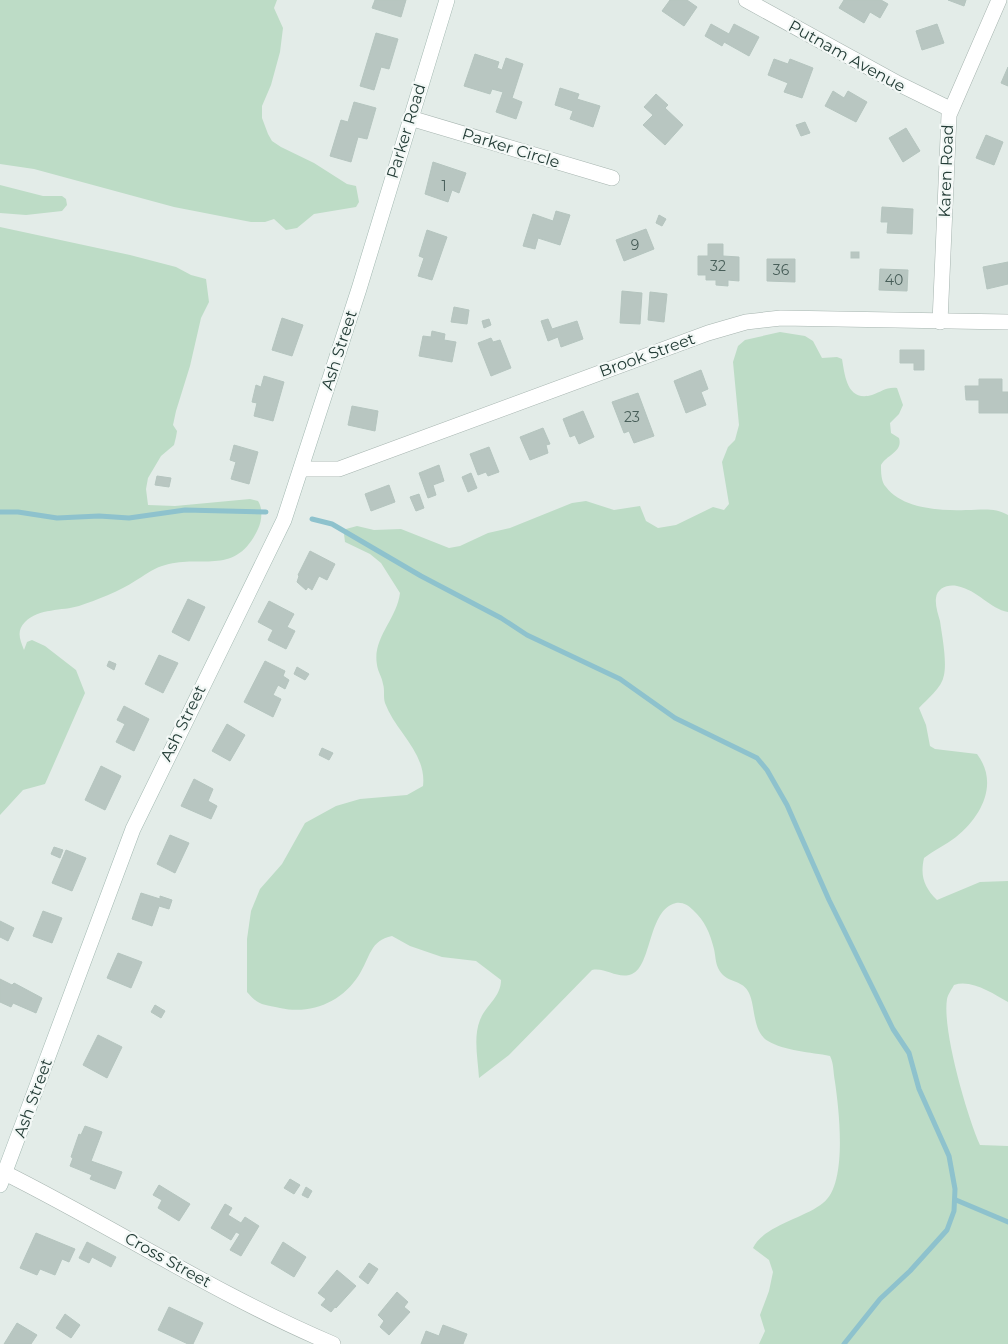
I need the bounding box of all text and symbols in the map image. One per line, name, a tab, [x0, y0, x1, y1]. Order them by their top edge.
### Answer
street label: Putnam Avenue	[785, 16, 909, 96]
street label: Parker Road	[383, 81, 429, 181]
street label: Parker Circle	[460, 124, 562, 172]
street label: Karen Road	[935, 124, 957, 218]
house number: 1	[441, 177, 447, 195]
house number: 9	[631, 236, 639, 254]
house number: 32	[710, 257, 726, 275]
house number: 36	[773, 261, 790, 279]
house number: 40	[885, 271, 903, 289]
street label: Ash Street	[317, 307, 361, 392]
street label: Brook Street	[597, 329, 698, 381]
house number: 23	[624, 408, 640, 426]
street label: Ash Street	[156, 681, 210, 764]
street label: Ash Street	[10, 1055, 56, 1140]
street label: Cross Street	[122, 1228, 215, 1292]

